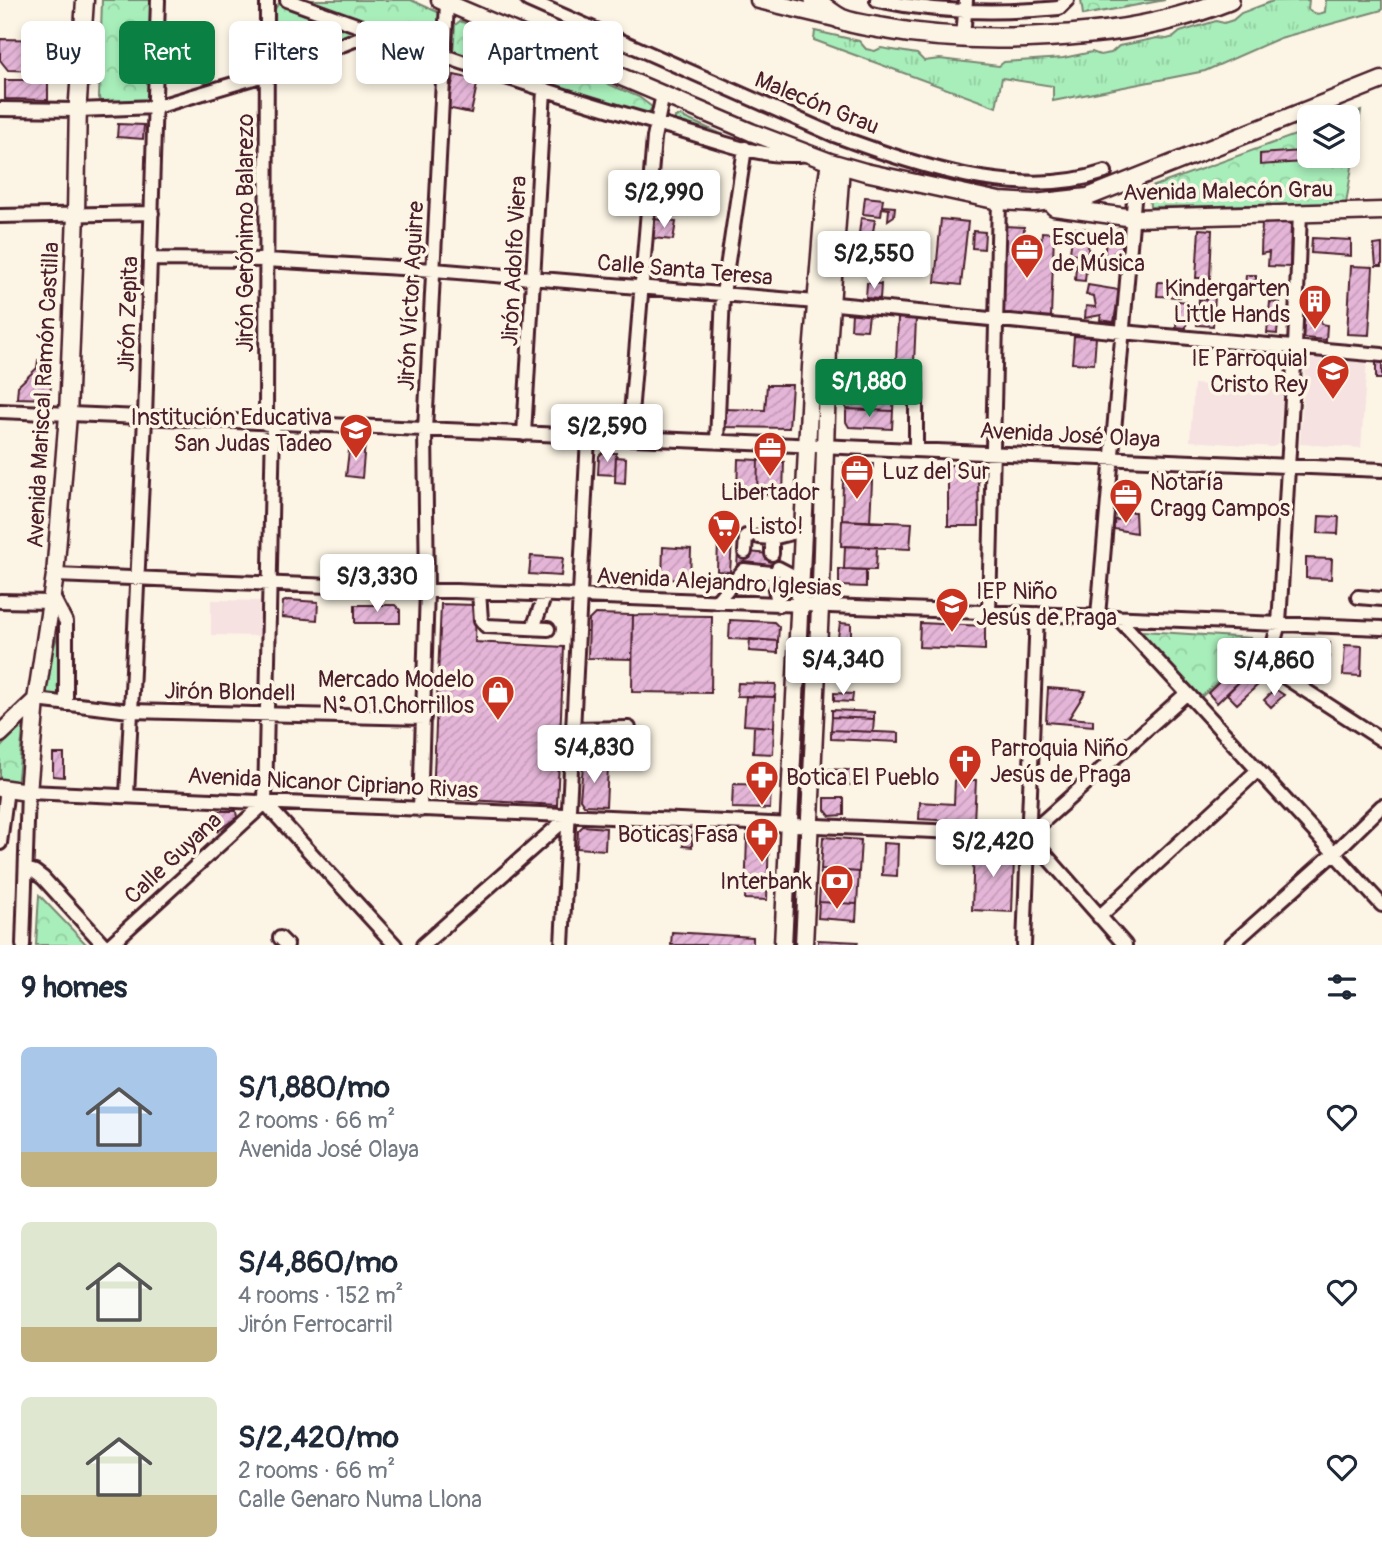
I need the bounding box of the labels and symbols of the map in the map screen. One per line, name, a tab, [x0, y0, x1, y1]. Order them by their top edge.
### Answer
street label: Malecón Grau	[751, 65, 883, 141]
street label: Jirón Gerónimo Balarezo	[231, 114, 260, 352]
pin: S/2,990	[599, 170, 729, 230]
street label: Jirón Adolfo Viera	[495, 175, 533, 347]
street label: Avenida Malecón Grau	[1123, 175, 1333, 207]
street label: Jirón Víctor Aguirre	[392, 200, 430, 392]
place label: Escuela de Música	[1052, 223, 1145, 278]
office icon: Escuela de Música	[1008, 231, 1046, 280]
pin: S/2,550	[809, 232, 939, 291]
street label: Avenida Mariscal Ramón Castilla	[20, 241, 66, 549]
street label: Calle Santa Teresa	[596, 248, 774, 292]
street label: Jirón Zepita	[111, 256, 145, 372]
place label: Kindergarten Little Hands	[1165, 274, 1290, 329]
building icon: Kindergarten Little Hands	[1296, 282, 1334, 331]
place label: IE Parroquial Cristo Rey	[1191, 344, 1308, 399]
school or university icon: IE Parroquial Cristo Rey	[1314, 352, 1352, 401]
pin: S/1,880	[804, 360, 934, 419]
place label: Institución Educativa San Judas Tadeo	[131, 403, 332, 458]
pin: S/2,590	[542, 405, 672, 464]
school or university icon: Institución Educativa San Judas Tadeo	[337, 411, 375, 460]
street label: Avenida José Olaya	[979, 416, 1161, 454]
office icon: Libertador	[751, 429, 789, 478]
office icon: Luz del Sur	[838, 452, 876, 501]
place label: Luz del Sur	[882, 457, 990, 486]
place label: Notaría Cragg Campos	[1150, 468, 1290, 523]
office icon: Notaría Cragg Campos	[1107, 476, 1145, 525]
place label: Libertador	[720, 478, 820, 507]
supermarket icon: Listo!	[705, 507, 743, 556]
place label: Listo!	[748, 512, 804, 541]
pin: S/3,330	[312, 554, 442, 614]
street label: Avenida Alejandro Iglesias	[596, 561, 842, 603]
place label: IEP Niño Jesús de Praga	[976, 577, 1117, 632]
school or university icon: IEP Niño Jesús de Praga	[933, 585, 971, 634]
pin: S/4,340	[778, 638, 908, 697]
pin: S/4,860	[1209, 638, 1339, 698]
place label: Mercado Modelo N° 01 Chorrillos	[318, 665, 474, 720]
shop icon: Mercado Modelo N° 01 Chorrillos	[479, 673, 517, 722]
street label: Jirón Blondell	[164, 676, 296, 708]
pin: S/4,830	[529, 726, 659, 785]
place label: Parroquia Niño Jesús de Praga	[990, 734, 1131, 789]
church icon: Parroquia Niño Jesús de Praga	[946, 742, 984, 791]
pharmacy icon: Botica El Pueblo	[743, 758, 781, 807]
street label: Avenida Nicanor Cipriano Rivas	[187, 761, 479, 805]
place label: Botica El Pueblo	[786, 763, 939, 792]
street label: Calle Guyana	[118, 806, 228, 910]
pharmacy icon: Boticas Fasa	[743, 815, 781, 864]
place label: Boticas Fasa	[617, 820, 738, 849]
pin: S/2,420	[928, 820, 1058, 879]
bank icon: Interbank	[818, 862, 856, 911]
place label: Interbank	[720, 867, 812, 896]

